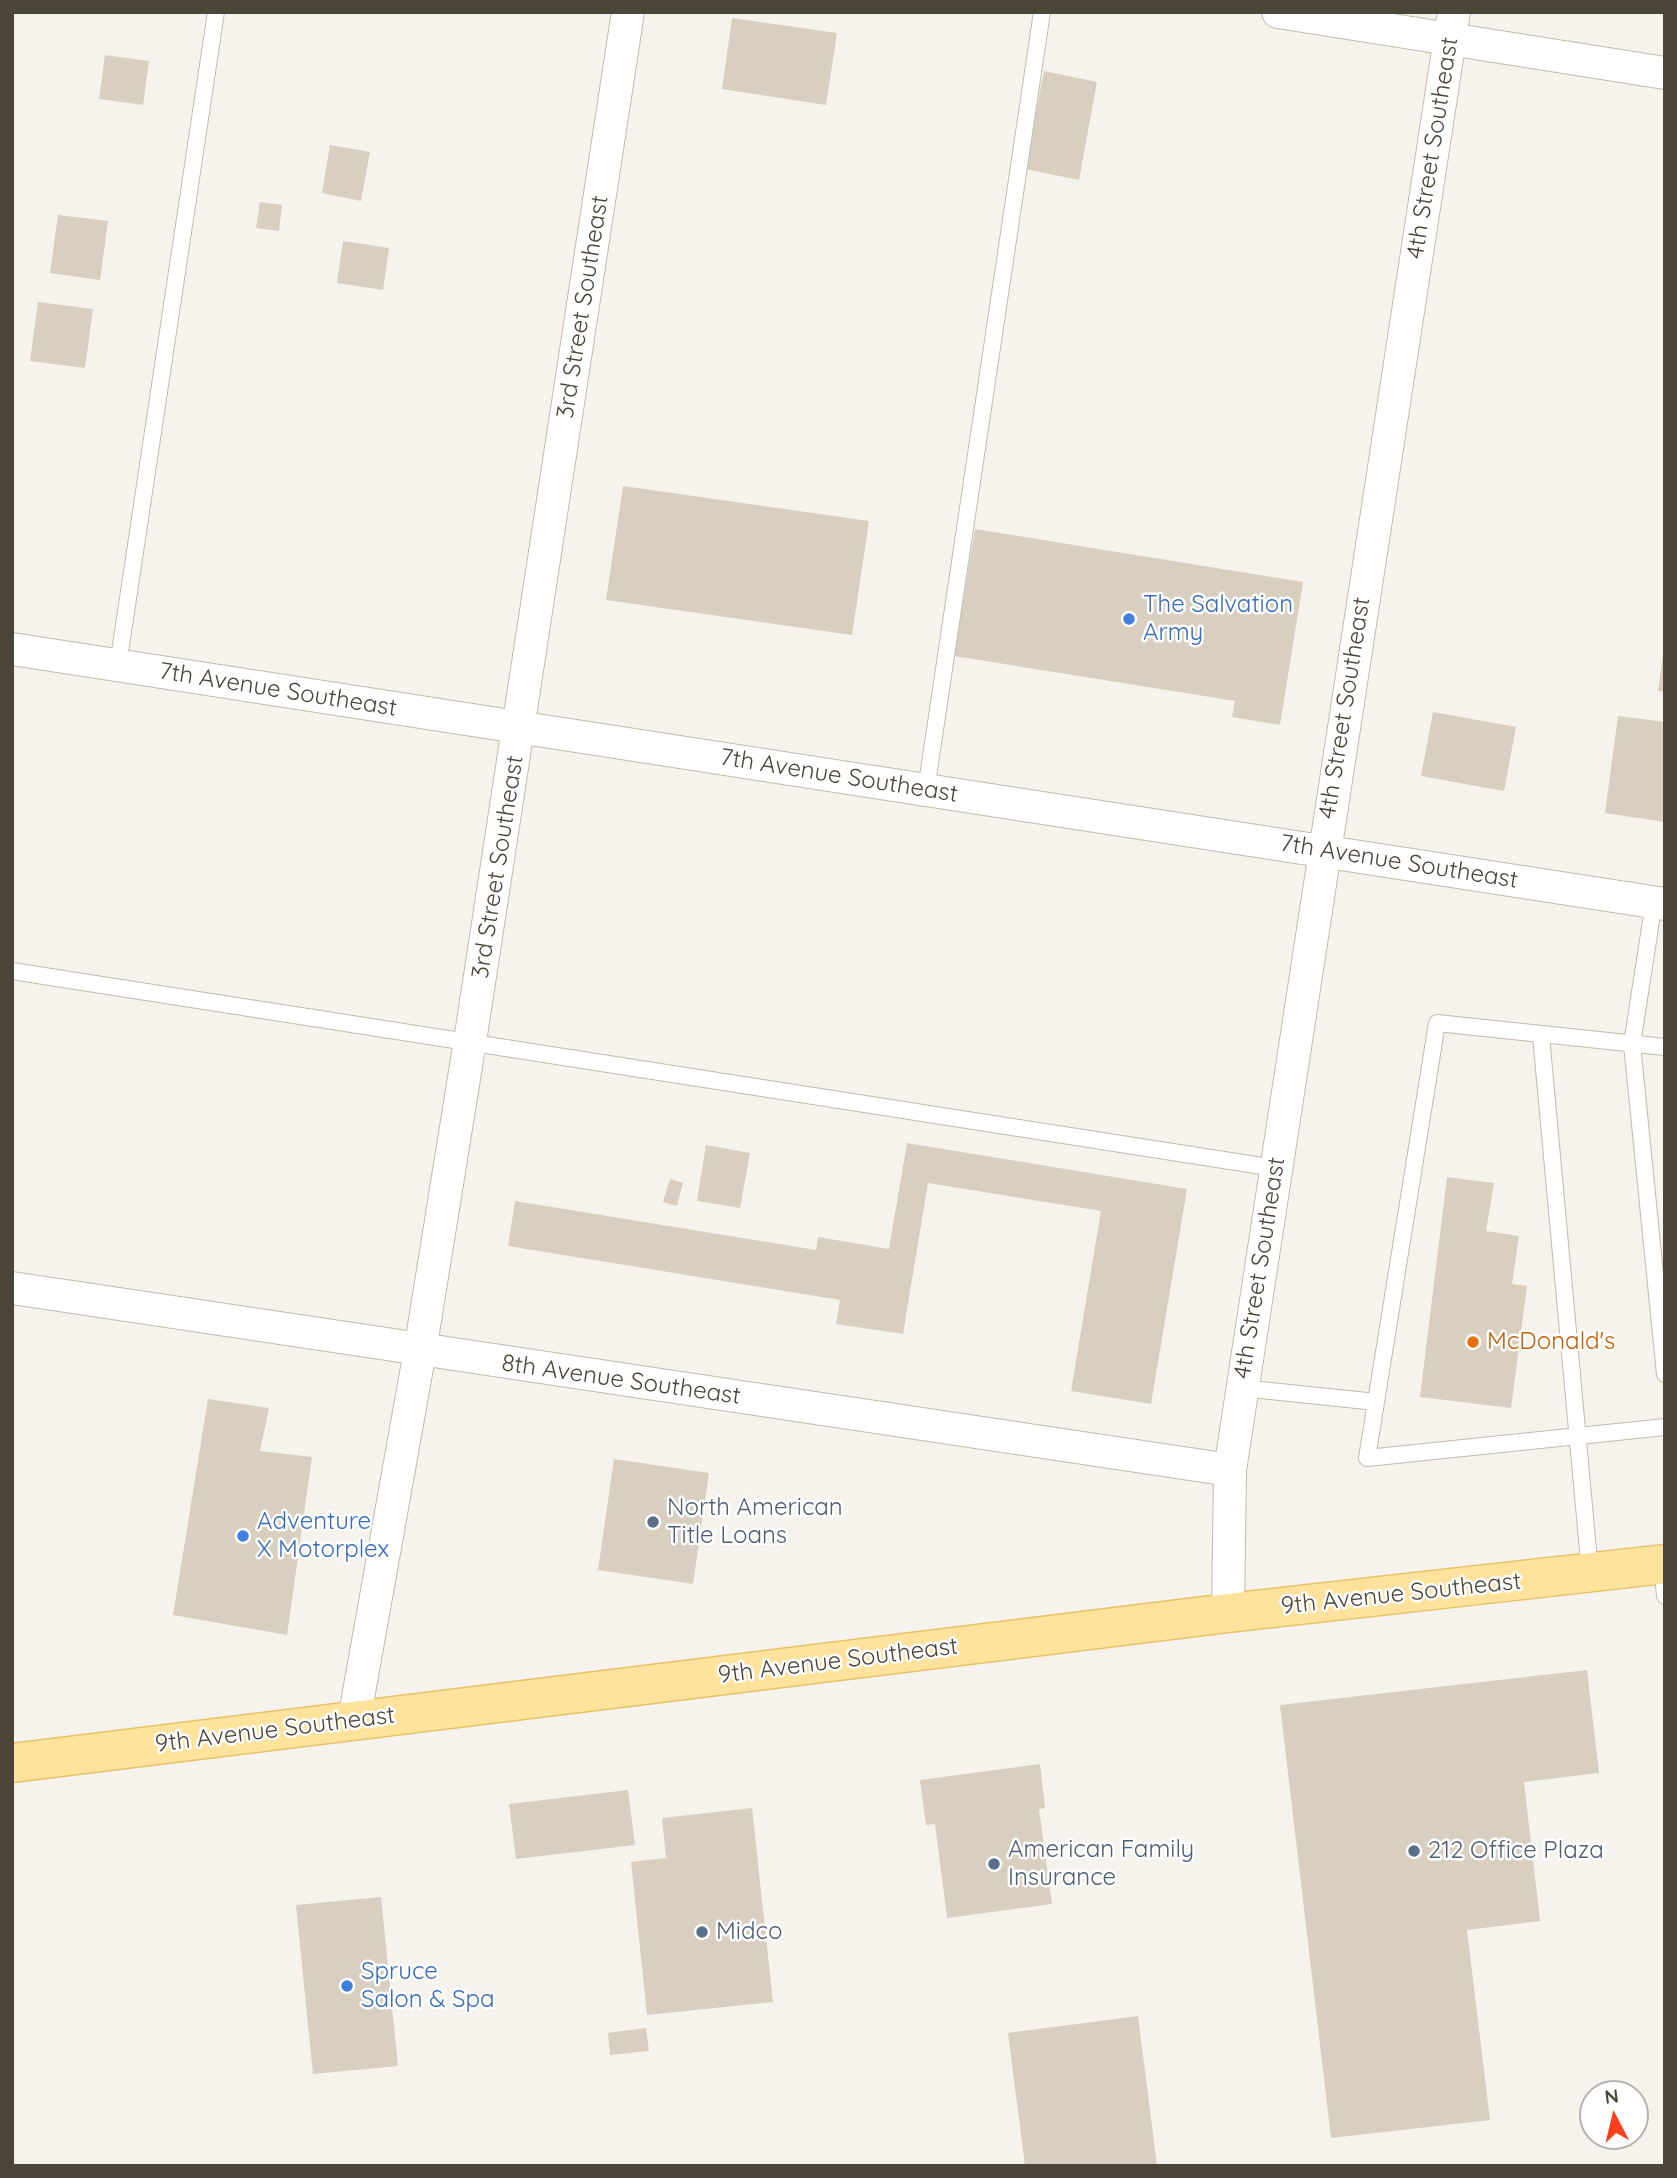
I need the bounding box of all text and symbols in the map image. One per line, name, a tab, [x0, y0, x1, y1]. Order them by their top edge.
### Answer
street label: 4th Street Southeast	[1401, 35, 1465, 261]
street label: 3rd Street Southeast	[551, 193, 615, 421]
place label: The Salvation Army	[1143, 591, 1293, 647]
street label: 4th Street Southeast	[1313, 595, 1377, 821]
marker: The Salvation Army	[1121, 611, 1137, 627]
street label: 7th Avenue Southeast	[157, 657, 399, 723]
street label: 7th Avenue Southeast	[718, 743, 960, 809]
street label: 3rd Street Southeast	[466, 753, 530, 981]
street label: 7th Avenue Southeast	[1278, 829, 1520, 895]
street label: 4th Street Southeast	[1228, 1155, 1292, 1381]
place label: McDonald's	[1487, 1328, 1615, 1356]
marker: McDonald's	[1465, 1334, 1481, 1350]
street label: 8th Avenue Southeast	[500, 1349, 742, 1411]
place label: North American Title Loans	[667, 1494, 843, 1550]
place label: Adventure X Motorplex	[257, 1508, 389, 1564]
marker: North American Title Loans	[645, 1514, 661, 1530]
marker: Adventure X Motorplex	[235, 1528, 251, 1544]
street label: 9th Avenue Southeast	[1279, 1567, 1523, 1621]
street label: 9th Avenue Southeast	[716, 1632, 960, 1690]
street label: 9th Avenue Southeast	[153, 1701, 397, 1759]
place label: American Family Insurance	[1008, 1836, 1194, 1892]
place label: 212 Office Plaza	[1428, 1837, 1604, 1865]
marker: 212 Office Plaza	[1406, 1843, 1422, 1859]
marker: American Family Insurance	[986, 1856, 1002, 1872]
place label: Midco	[716, 1918, 782, 1946]
marker: Midco	[694, 1924, 710, 1940]
place label: Spruce Salon & Spa	[361, 1958, 495, 2014]
marker: Spruce Salon & Spa	[339, 1978, 355, 1994]
north arrow	[1579, 2080, 1649, 2150]
text: N	[1603, 2083, 1620, 2109]

